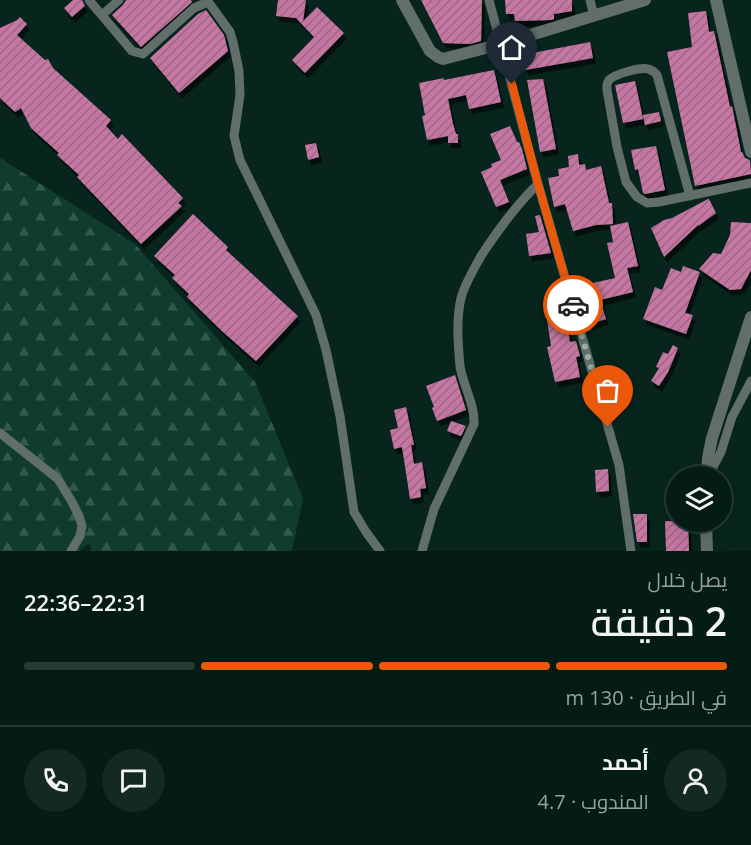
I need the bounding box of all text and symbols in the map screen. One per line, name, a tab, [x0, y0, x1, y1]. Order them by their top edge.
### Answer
pin	[486, 22, 537, 84]
icon: home	[495, 31, 528, 64]
courier	[543, 275, 603, 335]
icon: car	[557, 289, 590, 322]
pin	[582, 365, 633, 427]
icon: bag	[591, 374, 624, 407]
map controls	[666, 466, 732, 532]
button: layers	[666, 466, 732, 532]
text: يصل خلال	[648, 566, 727, 593]
text: 22:31–22:36	[24, 587, 148, 617]
text: 2 دقيقة	[591, 594, 727, 647]
text: في الطريق · 130 m	[566, 684, 727, 711]
text: أحمد	[602, 746, 649, 776]
button: phone	[24, 749, 87, 812]
button: chat	[102, 749, 165, 812]
button: person	[664, 749, 727, 812]
text: المندوب · 4.7	[538, 788, 649, 815]

